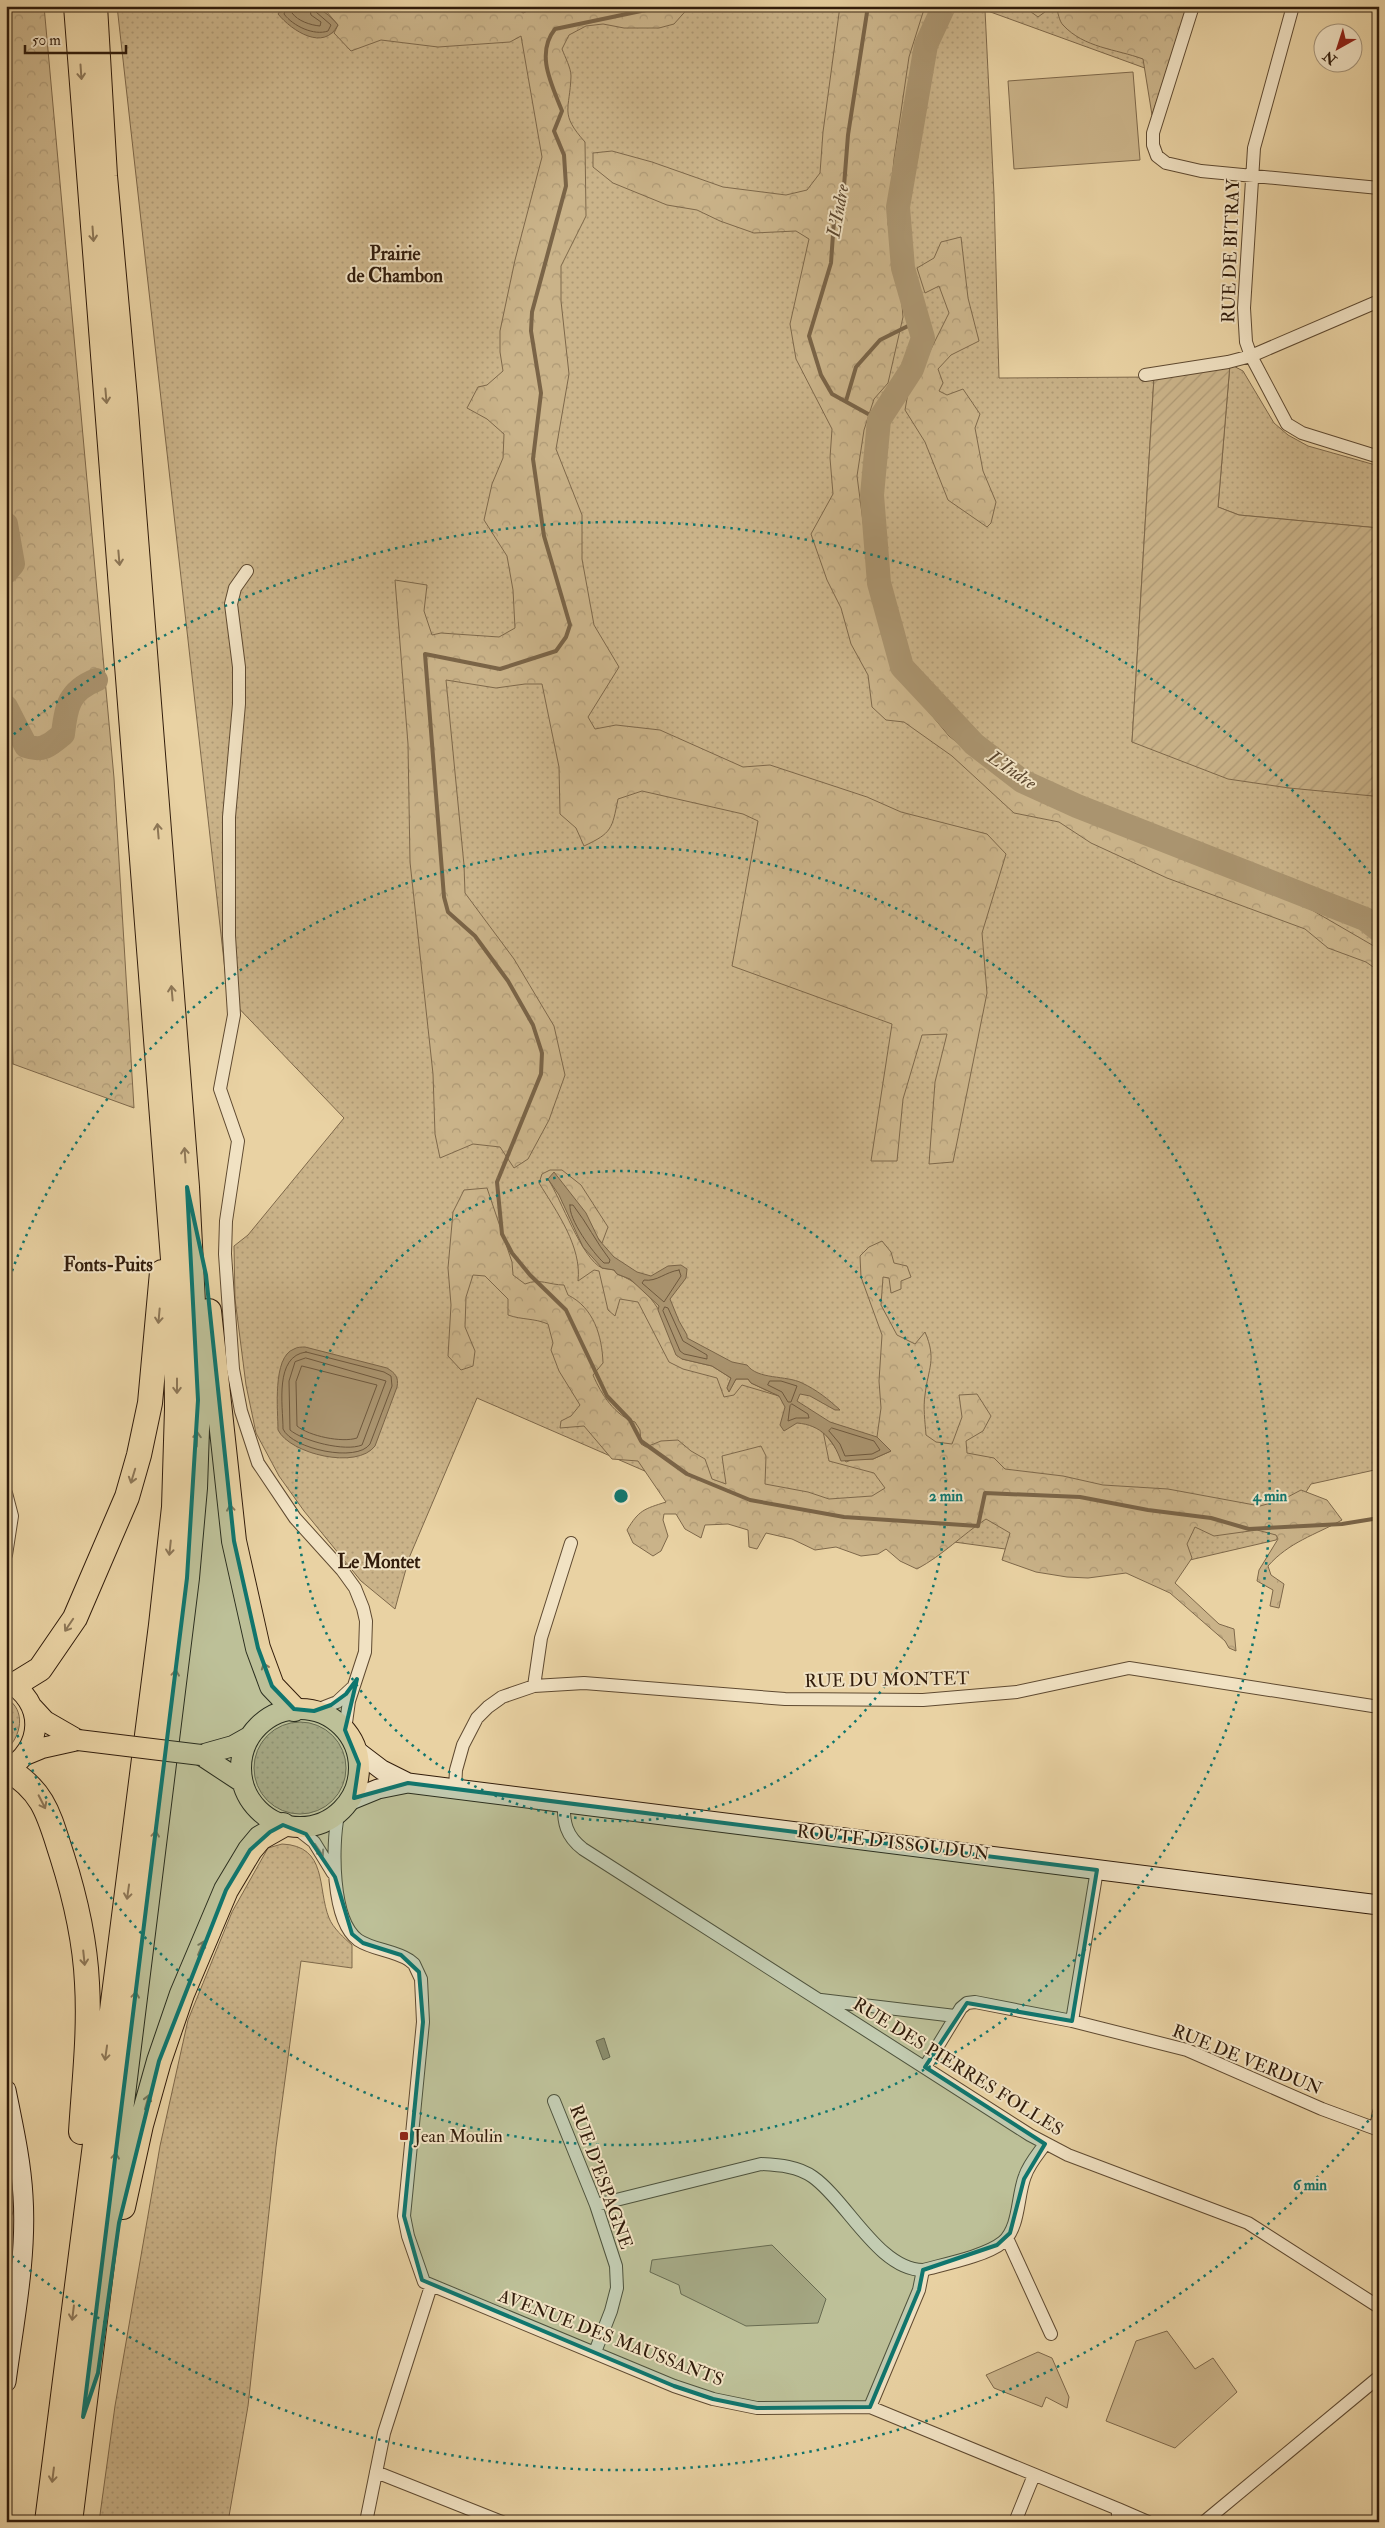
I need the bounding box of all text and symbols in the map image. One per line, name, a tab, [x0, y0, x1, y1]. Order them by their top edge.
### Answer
scale bar	[25, 22, 126, 54]
north arrow	[1312, 22, 1362, 72]
text: 50 m	[32, 31, 61, 50]
text: N	[1320, 47, 1341, 69]
one-way arrow	[77, 64, 86, 80]
street label: RUE DE BITRAY	[1217, 178, 1245, 323]
water label: L'Indre	[821, 182, 855, 241]
one-way arrow	[89, 226, 98, 242]
district label: Prairie de Chambon	[347, 242, 443, 288]
one-way arrow	[101, 388, 111, 404]
one-way arrow	[114, 550, 124, 566]
water label: L'Indre	[982, 744, 1042, 795]
one-way arrow	[154, 823, 163, 839]
one-way arrow	[167, 985, 176, 1001]
one-way arrow	[180, 1147, 190, 1163]
district label: Fonts-Puits	[63, 1253, 153, 1277]
one-way arrow	[154, 1308, 163, 1324]
one-way arrow	[172, 1378, 182, 1394]
one-way arrow	[192, 1432, 201, 1448]
one-way arrow	[127, 1468, 137, 1484]
centre of rings	[612, 1487, 630, 1505]
text: 2 min	[929, 1487, 963, 1506]
text: 4 min	[1252, 1487, 1288, 1506]
one-way arrow	[225, 1504, 235, 1520]
one-way arrow	[165, 1540, 175, 1556]
district label: Le Montet	[338, 1550, 421, 1574]
one-way arrow	[64, 1618, 74, 1632]
one-way arrow	[261, 1663, 270, 1678]
street label: RUE DU MONTET	[804, 1667, 970, 1693]
one-way arrow	[170, 1669, 180, 1685]
one-way arrow	[38, 1794, 47, 1809]
street label: ROUTE D'ISSOUDUN	[795, 1820, 991, 1866]
one-way arrow	[150, 1830, 160, 1846]
one-way arrow	[314, 1843, 324, 1857]
one-way arrow	[122, 1884, 132, 1900]
one-way arrow	[197, 1941, 207, 1956]
one-way arrow	[80, 1950, 89, 1966]
one-way arrow	[130, 1992, 140, 2008]
street label: RUE DES PIERRES FOLLES	[849, 1993, 1067, 2141]
street label: RUE DE VERDUN	[1169, 2019, 1325, 2101]
one-way arrow	[101, 2045, 111, 2061]
one-way arrow	[143, 2094, 153, 2110]
street label: RUE D'ESPAGNE	[564, 2102, 638, 2252]
place label: Jean Moulin	[413, 2125, 503, 2148]
marker: Jean Moulin	[398, 2130, 410, 2142]
one-way arrow	[110, 2153, 120, 2169]
text: 6 min	[1293, 2176, 1327, 2195]
street label: AVENUE DES MAUSSANTS	[494, 2284, 727, 2392]
one-way arrow	[68, 2305, 78, 2321]
one-way arrow	[48, 2466, 58, 2482]

